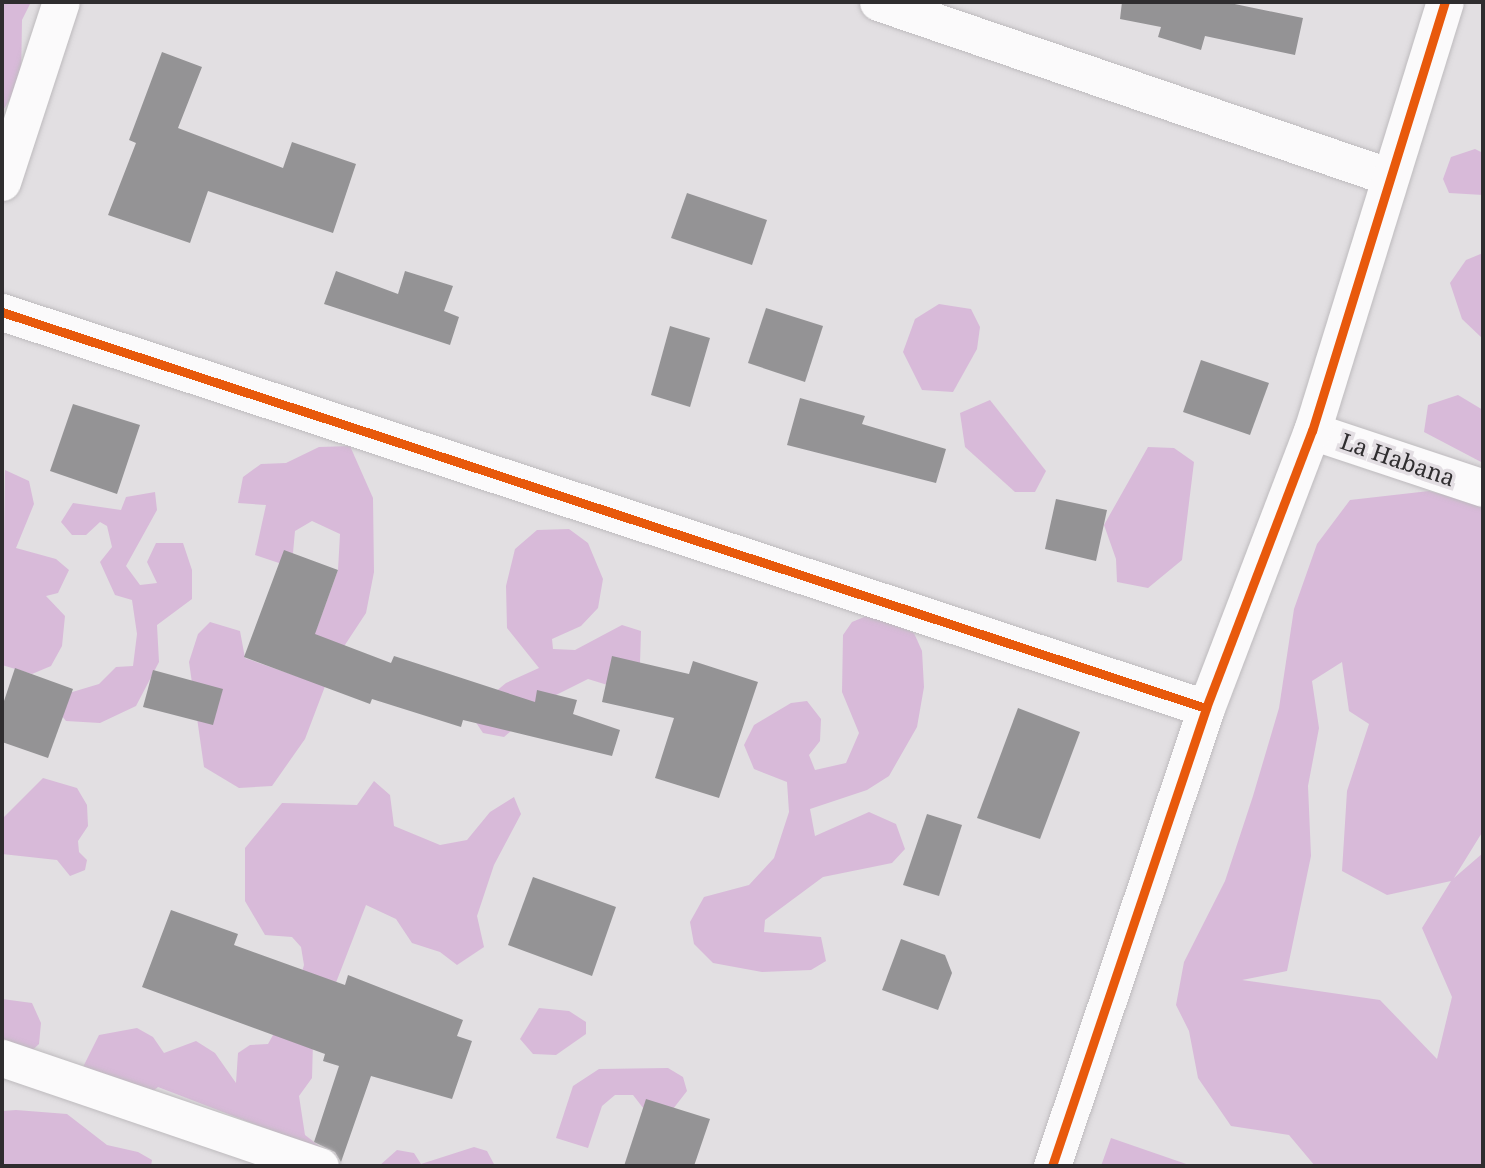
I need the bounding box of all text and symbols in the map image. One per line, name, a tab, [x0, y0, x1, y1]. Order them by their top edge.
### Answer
street label: La Habana	[1337, 427, 1459, 491]

